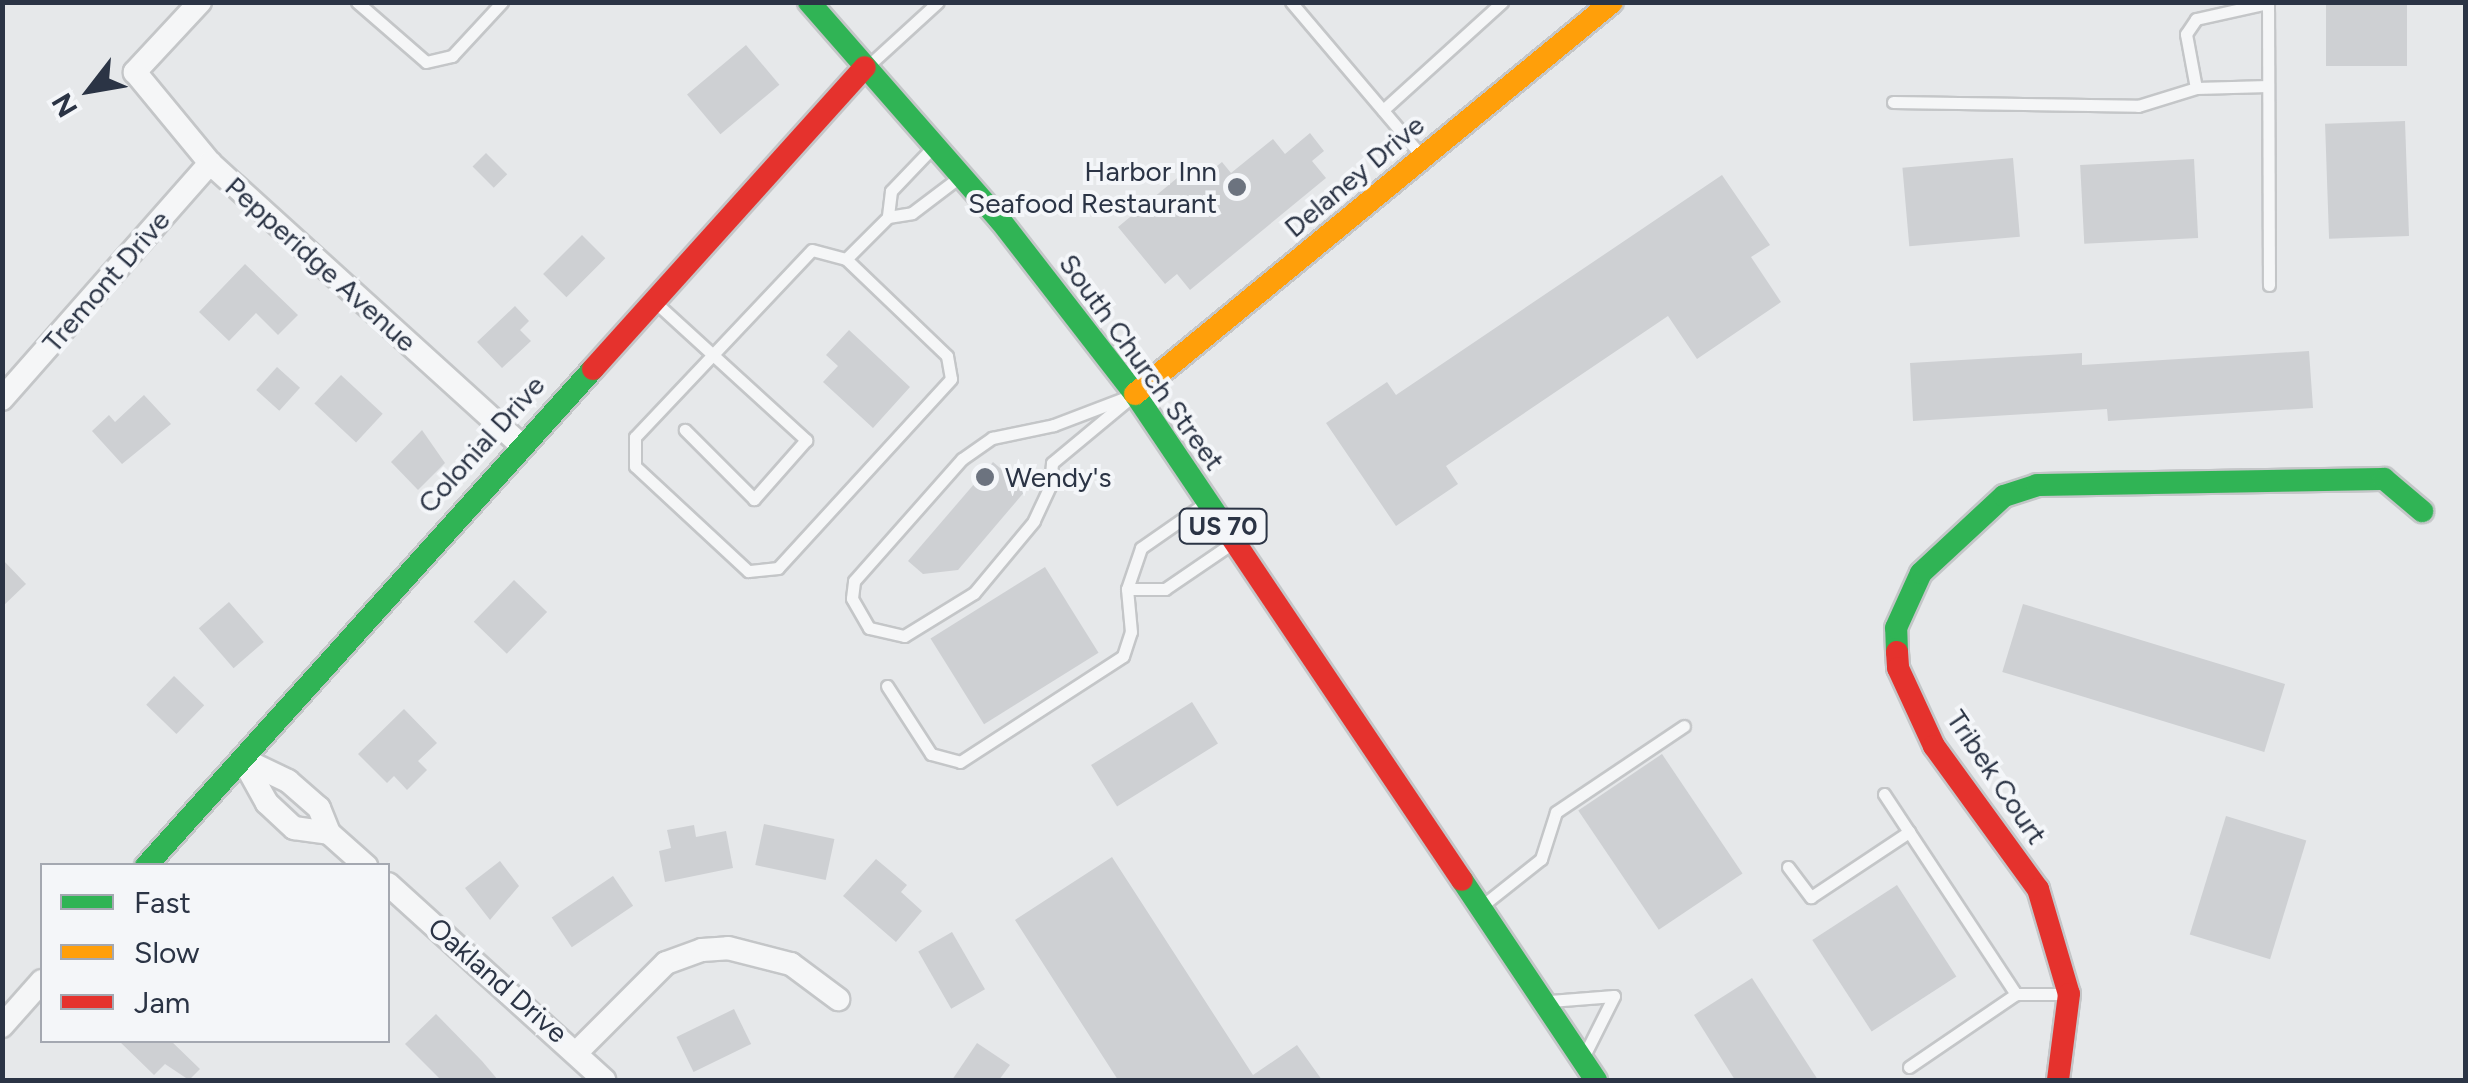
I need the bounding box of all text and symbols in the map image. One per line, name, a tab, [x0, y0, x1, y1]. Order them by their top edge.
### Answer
north arrow	[40, 40, 140, 140]
text: N	[44, 87, 84, 123]
street label: Delaney Drive	[1277, 108, 1431, 244]
place label: Harbor Inn Seafood Restaurant	[968, 154, 1217, 220]
street label: Pepperidge Avenue	[219, 169, 423, 359]
marker: Harbor Inn Seafood Restaurant	[1226, 176, 1248, 198]
street label: Tremont Drive	[35, 203, 177, 359]
street label: South Church Street	[1052, 247, 1232, 477]
street label: Colonial Drive	[411, 368, 551, 520]
place label: Wendy's	[1005, 460, 1111, 494]
marker: Wendy's	[974, 466, 996, 488]
road number: US 70	[1178, 506, 1268, 546]
street label: Tribek Court	[1940, 704, 2054, 850]
legend	[40, 863, 390, 1043]
text: Fast	[134, 884, 191, 921]
street label: Oakland Drive	[421, 910, 575, 1050]
text: Slow	[134, 934, 200, 971]
text: Jam	[134, 984, 190, 1021]

